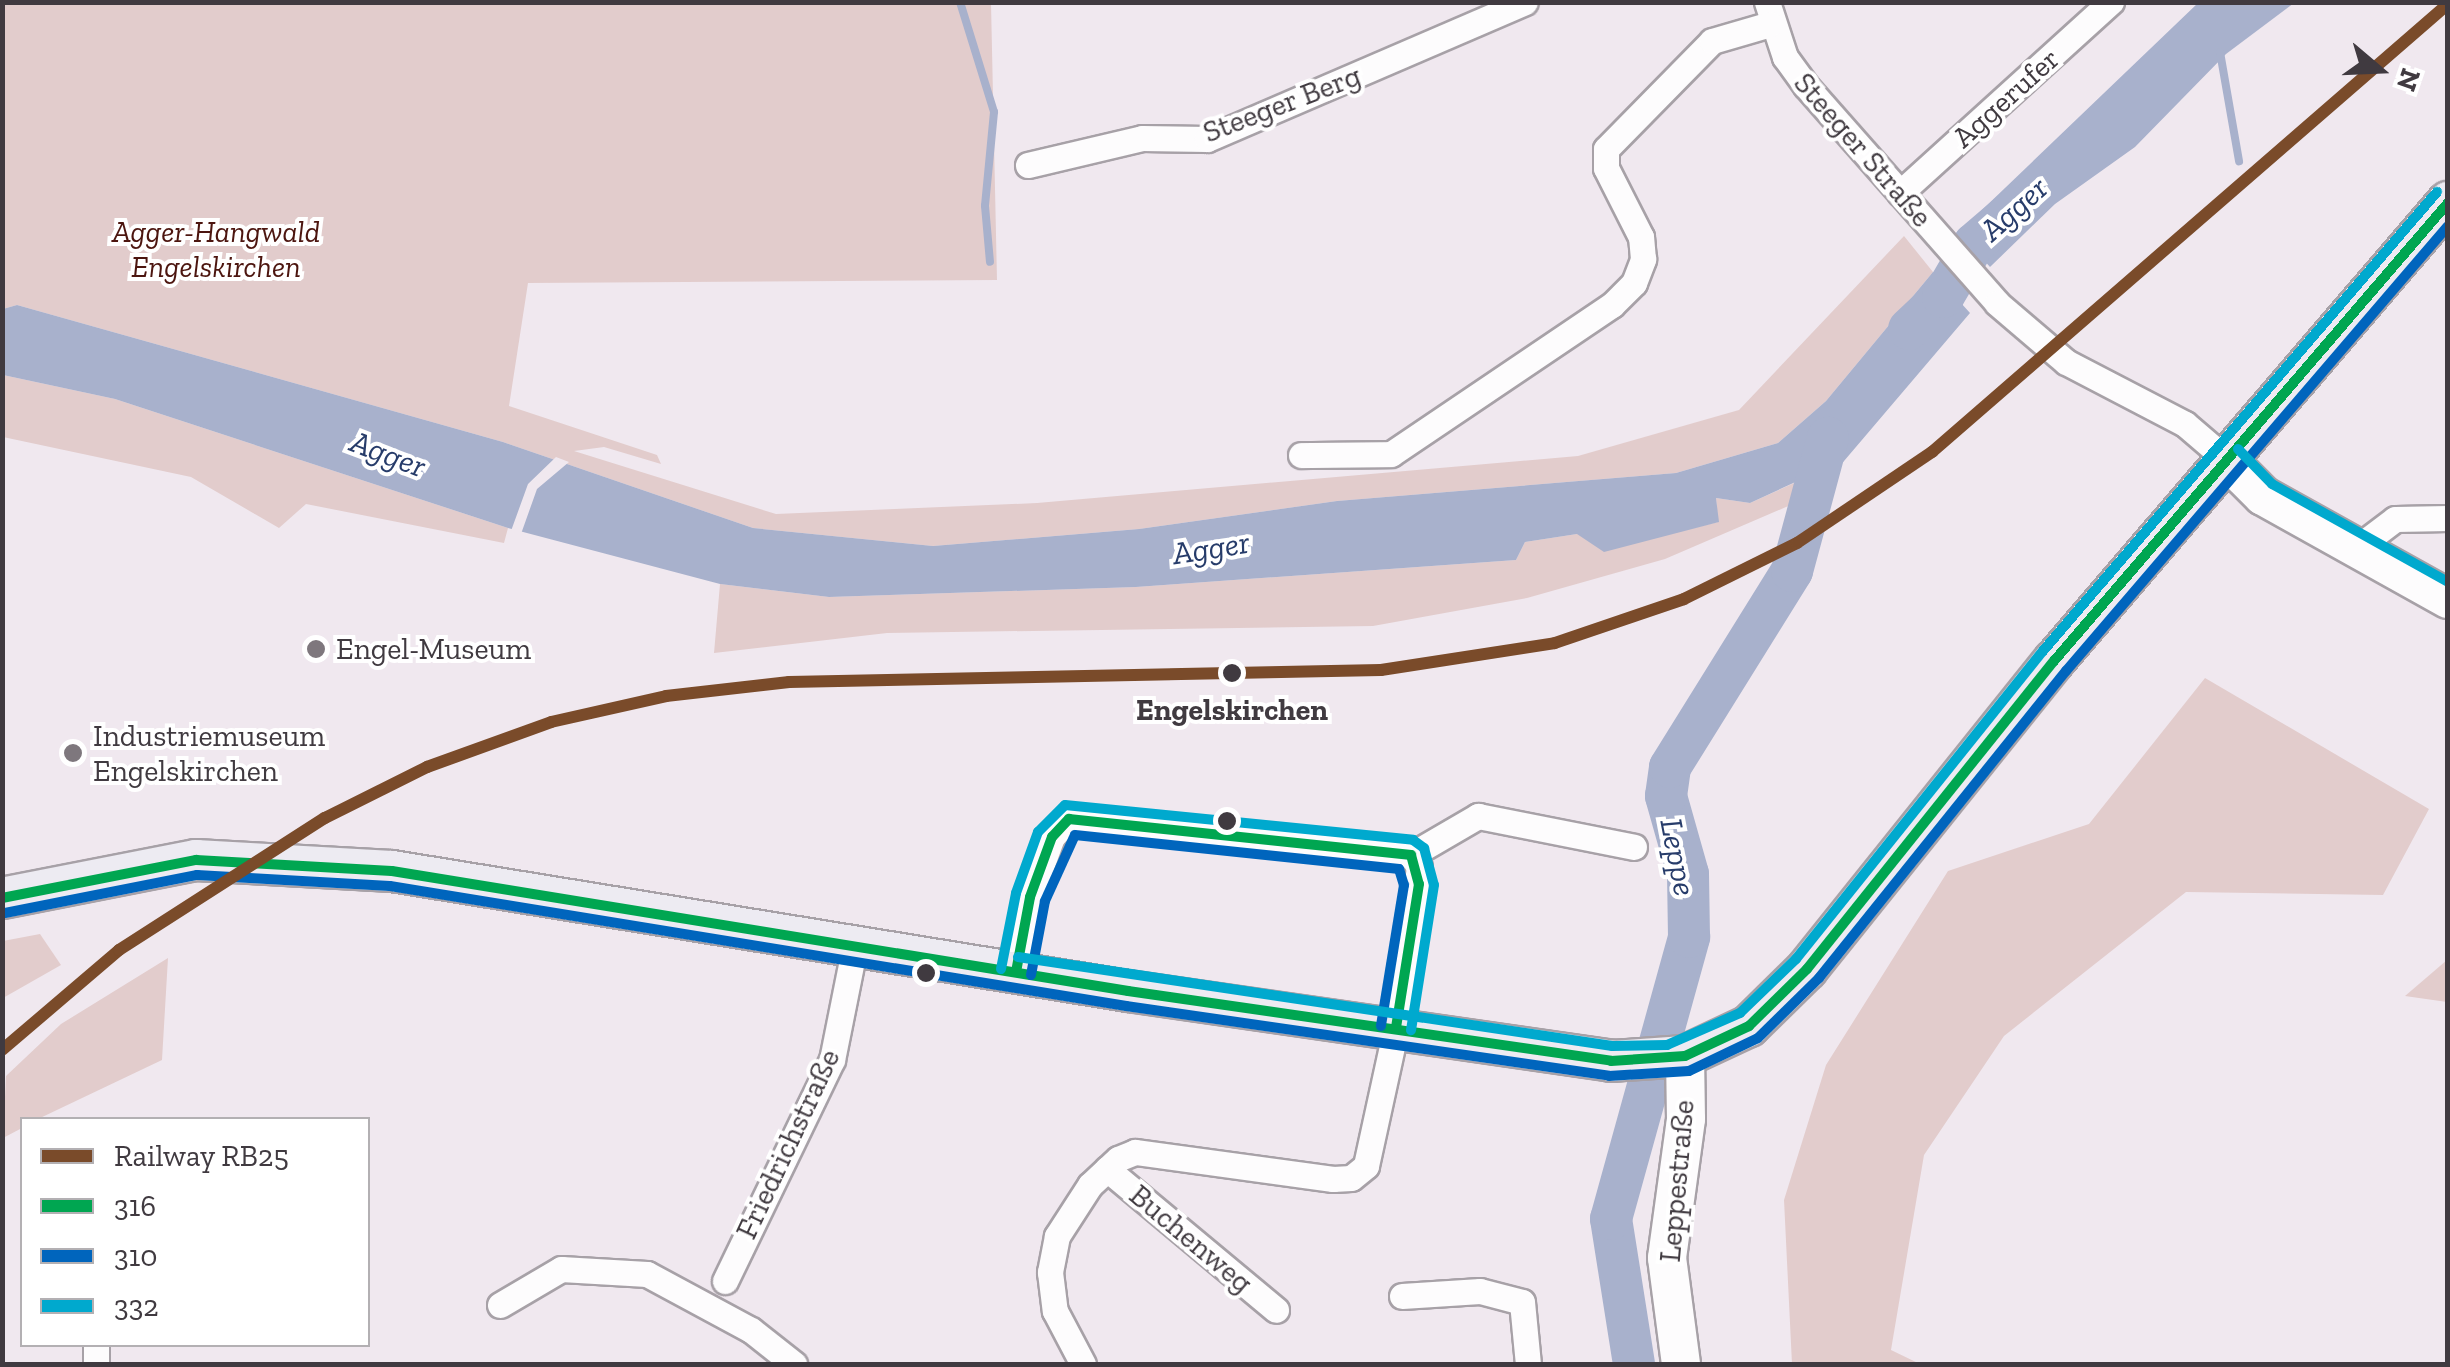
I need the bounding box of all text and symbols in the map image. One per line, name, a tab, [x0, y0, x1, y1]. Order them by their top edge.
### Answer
north arrow	[2330, 20, 2430, 120]
street label: Aggerufer	[1945, 41, 2067, 155]
street label: Steeger Berg	[1198, 57, 1366, 151]
text: N	[2390, 64, 2428, 95]
street label: Steeger Straße	[1786, 65, 1940, 235]
water label: Agger	[1972, 169, 2056, 249]
park label: Agger-Hangwald Engelskirchen	[112, 214, 320, 284]
water label: Agger	[345, 422, 431, 486]
water label: Agger	[1170, 523, 1252, 573]
place label: Engel-Museum	[336, 631, 531, 667]
marker: Engel-Museum	[305, 638, 327, 660]
marker: Engelskirchen	[1217, 658, 1247, 688]
place label: Engelskirchen	[1136, 692, 1328, 728]
place label: Industriemuseum Engelskirchen	[93, 718, 325, 788]
marker: Industriemuseum Engelskirchen	[62, 742, 84, 764]
unlabelled marker	[1217, 811, 1237, 831]
water label: Leppe	[1652, 815, 1704, 899]
unlabelled marker	[916, 963, 936, 983]
street label: Friedrichstraße	[728, 1044, 848, 1244]
street label: Leppestraße	[1652, 1098, 1702, 1264]
legend	[20, 1117, 370, 1347]
text: Railway RB25	[114, 1138, 289, 1174]
street label: Buchenweg	[1122, 1177, 1260, 1301]
text: 316	[114, 1188, 156, 1224]
text: 310	[114, 1238, 158, 1274]
text: 332	[114, 1288, 159, 1324]

